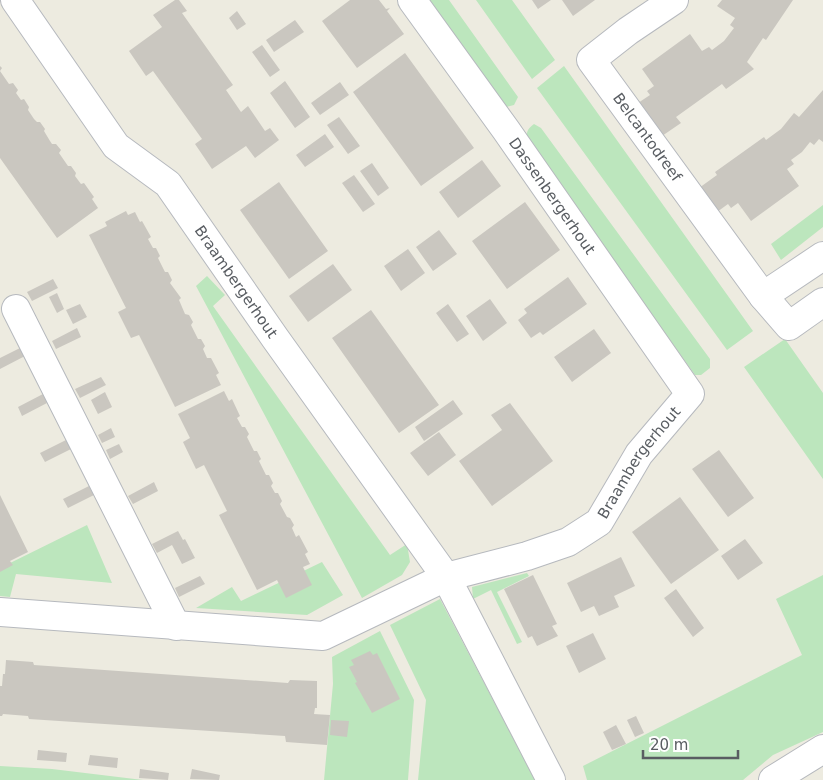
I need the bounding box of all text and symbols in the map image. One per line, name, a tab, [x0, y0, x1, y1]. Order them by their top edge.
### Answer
street label: Belcantodreef	[609, 90, 686, 185]
street label: Dassenbergerhout	[505, 134, 599, 258]
street label: Braambergerhout	[191, 222, 281, 342]
street label: Braambergerhout	[594, 403, 684, 522]
scale bar	[643, 728, 738, 760]
text: 20 m	[650, 736, 688, 754]

